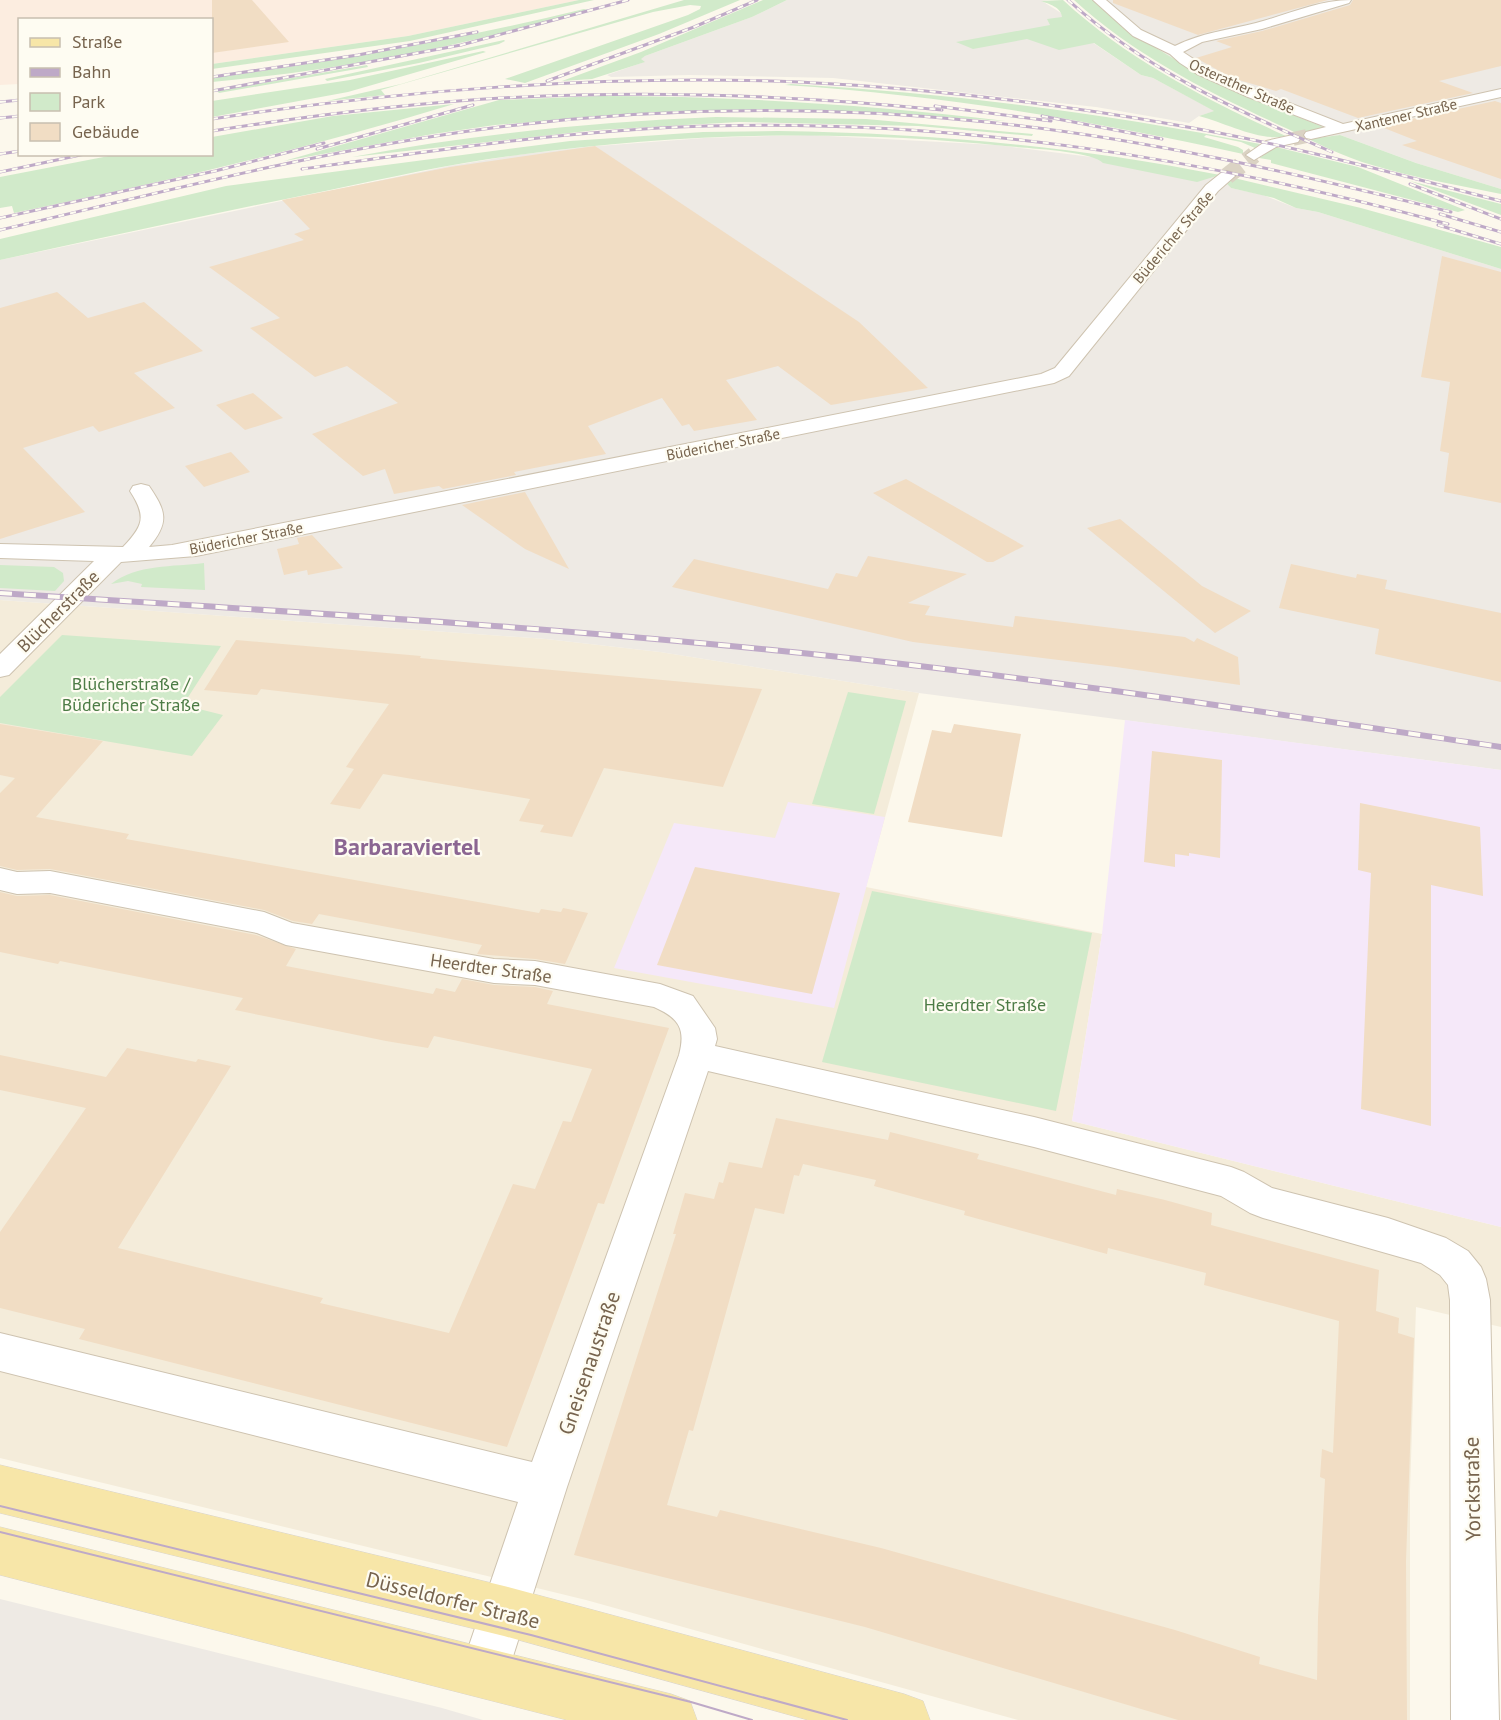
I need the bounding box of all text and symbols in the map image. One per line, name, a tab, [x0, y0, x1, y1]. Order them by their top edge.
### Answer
legend	[18, 18, 213, 156]
text: Straße	[72, 30, 123, 53]
street label: Osterather Straße	[1186, 54, 1298, 118]
text: Bahn	[72, 60, 111, 83]
text: Park	[72, 90, 105, 113]
street label: Xantener Straße	[1353, 94, 1459, 136]
text: Gebäude	[72, 120, 139, 143]
street label: Büdericher Straße	[1129, 187, 1217, 287]
street label: Büdericher Straße	[665, 424, 781, 464]
street label: Büdericher Straße	[188, 518, 304, 558]
street label: Blücherstraße	[12, 565, 104, 657]
park label: Blücherstraße / Büdericher Straße	[62, 672, 200, 716]
district label: Barbaraviertel	[334, 831, 481, 862]
street label: Heerdter Straße	[429, 948, 553, 988]
park label: Heerdter Straße	[924, 993, 1046, 1016]
street label: Gneisenaustraße	[552, 1288, 626, 1438]
street label: Yorckstraße	[1458, 1437, 1486, 1541]
street label: Düsseldorfer Straße	[363, 1565, 543, 1635]

